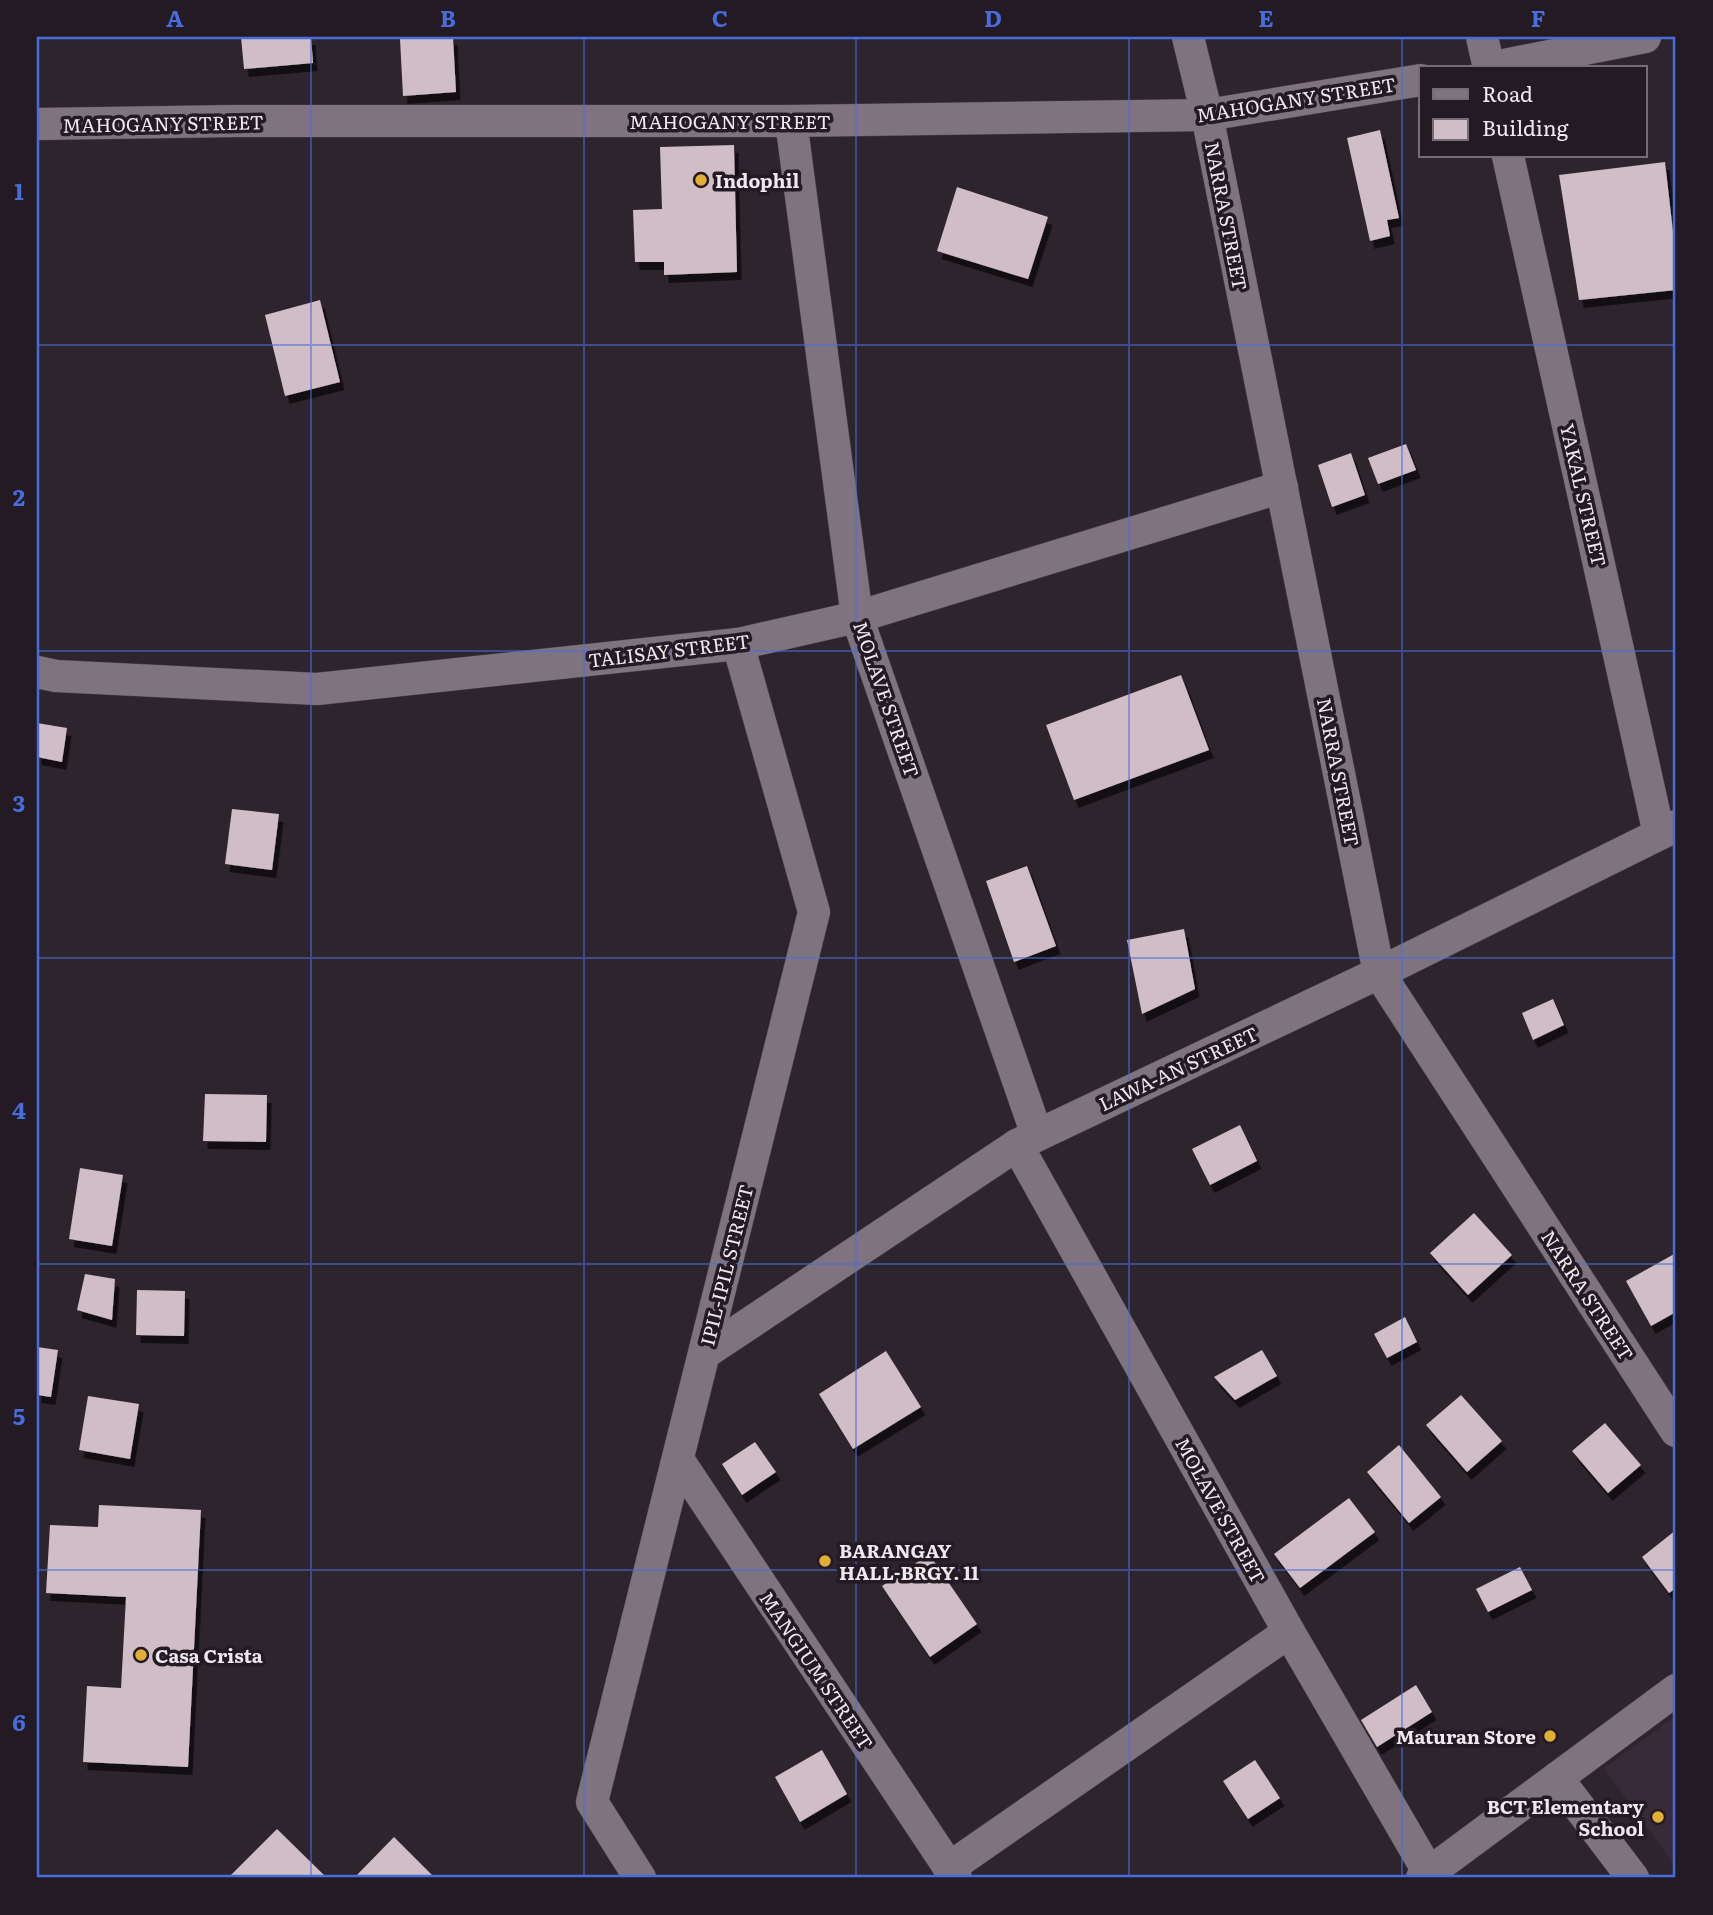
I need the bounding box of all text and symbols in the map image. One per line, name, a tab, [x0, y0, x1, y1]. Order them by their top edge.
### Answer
text: A	[166, 0, 184, 34]
text: B	[440, 0, 456, 34]
text: C	[712, 0, 728, 34]
text: D	[984, 0, 1002, 34]
text: E	[1258, 0, 1274, 34]
text: F	[1531, 0, 1546, 34]
legend	[1419, 66, 1646, 158]
street label: MAHOGANY STREET	[1194, 69, 1398, 129]
text: Road	[1482, 77, 1533, 108]
street label: MAHOGANY STREET	[62, 107, 264, 139]
street label: MAHOGANY STREET	[629, 107, 831, 135]
text: Building	[1482, 111, 1569, 142]
street label: NARRA STREET	[1199, 139, 1255, 293]
place label: Indophil	[715, 166, 800, 194]
marker: Indophil	[693, 172, 709, 188]
text: 1	[14, 173, 24, 207]
street label: YAKAL STREET	[1554, 421, 1614, 569]
text: 2	[13, 479, 25, 513]
street label: MOLAVE STREET	[847, 617, 927, 781]
street label: TALISAY STREET	[587, 626, 751, 674]
street label: NARRA STREET	[1311, 695, 1367, 849]
text: 3	[13, 785, 25, 819]
street label: LAWA-AN STREET	[1094, 1019, 1262, 1117]
text: 4	[12, 1092, 26, 1126]
street label: IPIL-IPIL STREET	[692, 1181, 760, 1349]
street label: NARRA STREET	[1535, 1224, 1641, 1366]
text: 5	[13, 1398, 25, 1432]
street label: MOLAVE STREET	[1169, 1432, 1273, 1588]
place label: BARANGAY HALL-BRGY. 11	[839, 1536, 979, 1586]
marker: BARANGAY HALL-BRGY. 11	[817, 1553, 833, 1569]
street label: MANGIUM STREET	[754, 1585, 880, 1755]
place label: Casa Crista	[155, 1641, 263, 1669]
marker: Casa Crista	[133, 1647, 149, 1663]
text: 6	[12, 1704, 26, 1738]
place label: Maturan Store	[1396, 1722, 1536, 1750]
marker: Maturan Store	[1542, 1728, 1558, 1744]
place label: BCT Elementary School	[1487, 1792, 1644, 1842]
marker: BCT Elementary School	[1650, 1809, 1666, 1825]

